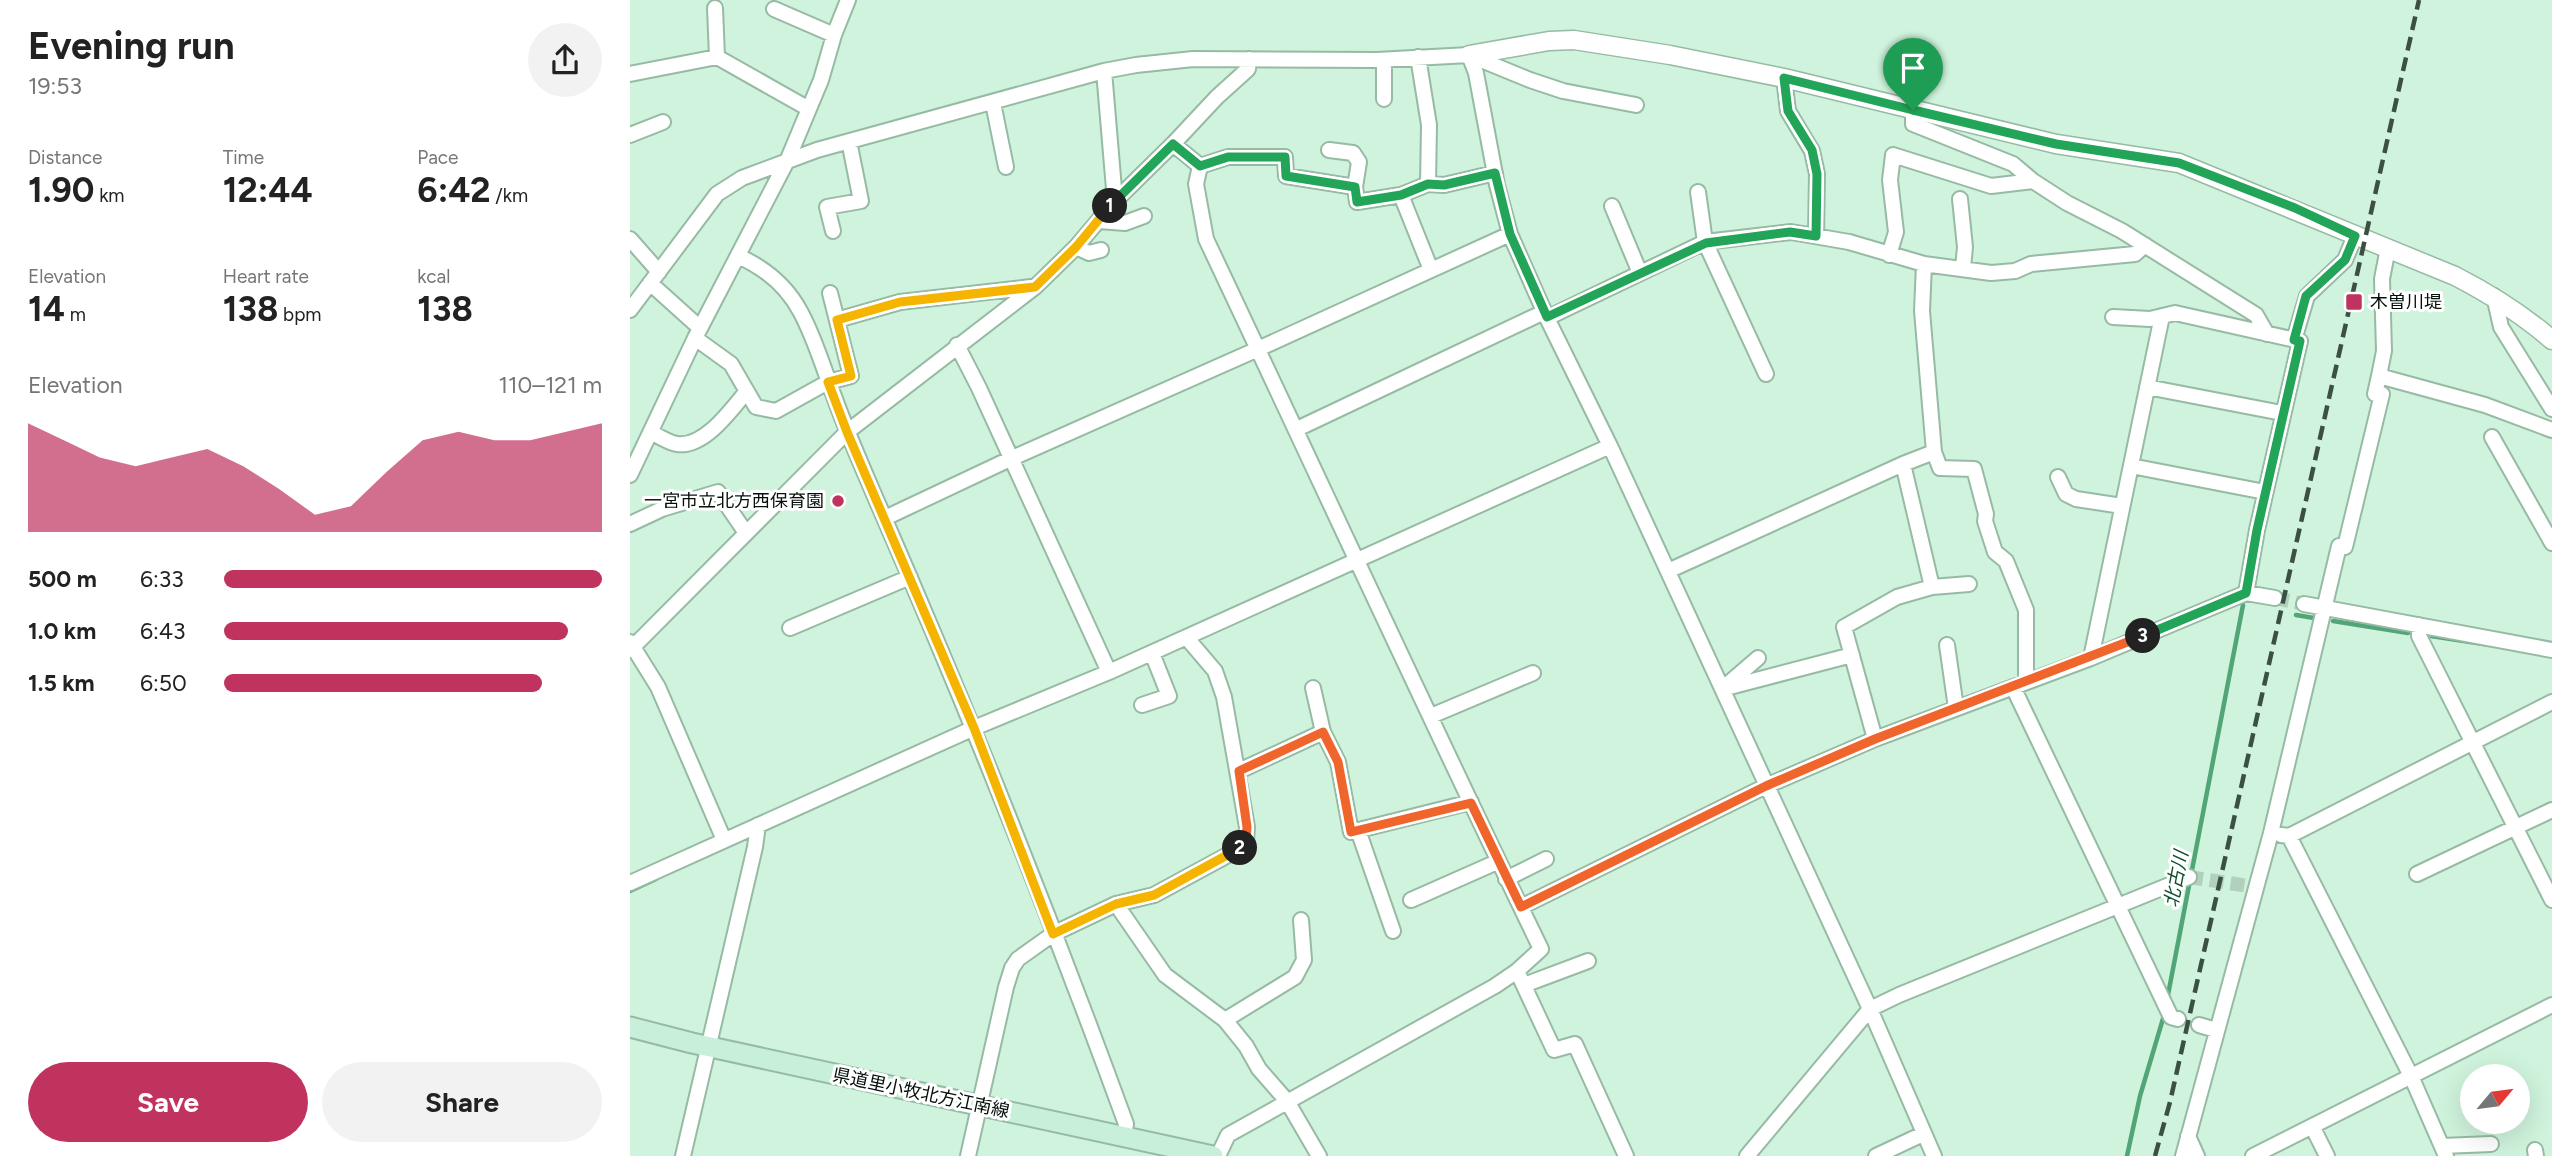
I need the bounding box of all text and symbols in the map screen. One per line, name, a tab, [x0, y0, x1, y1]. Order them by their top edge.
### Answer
text: Evening run	[28, 23, 235, 69]
button: share	[528, 23, 602, 97]
pin	[1883, 38, 1943, 110]
icon: arrive	[1894, 49, 1932, 87]
text: 19:53	[28, 72, 82, 100]
text: Distance	[28, 146, 102, 169]
text: Time	[223, 146, 264, 169]
text: Pace	[417, 146, 458, 169]
text: 1.90	[28, 169, 94, 211]
text: 12:44	[223, 169, 313, 211]
text: 6:42	[417, 169, 491, 211]
text: km	[94, 184, 125, 207]
text: /km	[491, 184, 528, 207]
pin: 1	[1092, 188, 1128, 224]
text: 1	[1105, 194, 1114, 217]
text: Elevation	[28, 265, 106, 288]
text: Heart rate	[223, 265, 309, 288]
text: kcal	[417, 265, 451, 288]
text: 14	[28, 288, 65, 330]
text: 138	[223, 288, 278, 330]
text: 138	[417, 288, 473, 330]
place label: 木曽川堤	[2370, 291, 2442, 313]
marker: 木曽川堤	[2344, 292, 2364, 312]
text: m	[65, 303, 86, 326]
text: bpm	[278, 303, 322, 326]
text: Elevation	[28, 371, 123, 399]
text: 110–121 m	[498, 371, 602, 399]
place label: 一宮市立北方西保育園	[644, 490, 824, 512]
marker: 一宮市立北方西保育園	[830, 493, 846, 509]
text: 500 m	[28, 565, 97, 593]
text: 6:33	[140, 565, 184, 593]
text: 1.0 km	[28, 617, 96, 645]
text: 6:43	[140, 617, 186, 645]
pin: 3	[2126, 618, 2160, 654]
text: 3	[2137, 624, 2148, 647]
text: 1.5 km	[28, 669, 95, 697]
text: 6:50	[140, 669, 187, 697]
pin: 2	[1222, 830, 1258, 866]
text: 2	[1234, 836, 1245, 859]
water label: 北古川	[2159, 847, 2193, 909]
button: Save	[28, 1062, 308, 1142]
button: Share	[322, 1062, 602, 1142]
street label: 県道里小牧北方江南線	[831, 1064, 1011, 1122]
north arrow	[2460, 1064, 2530, 1134]
map controls	[2460, 1064, 2530, 1134]

